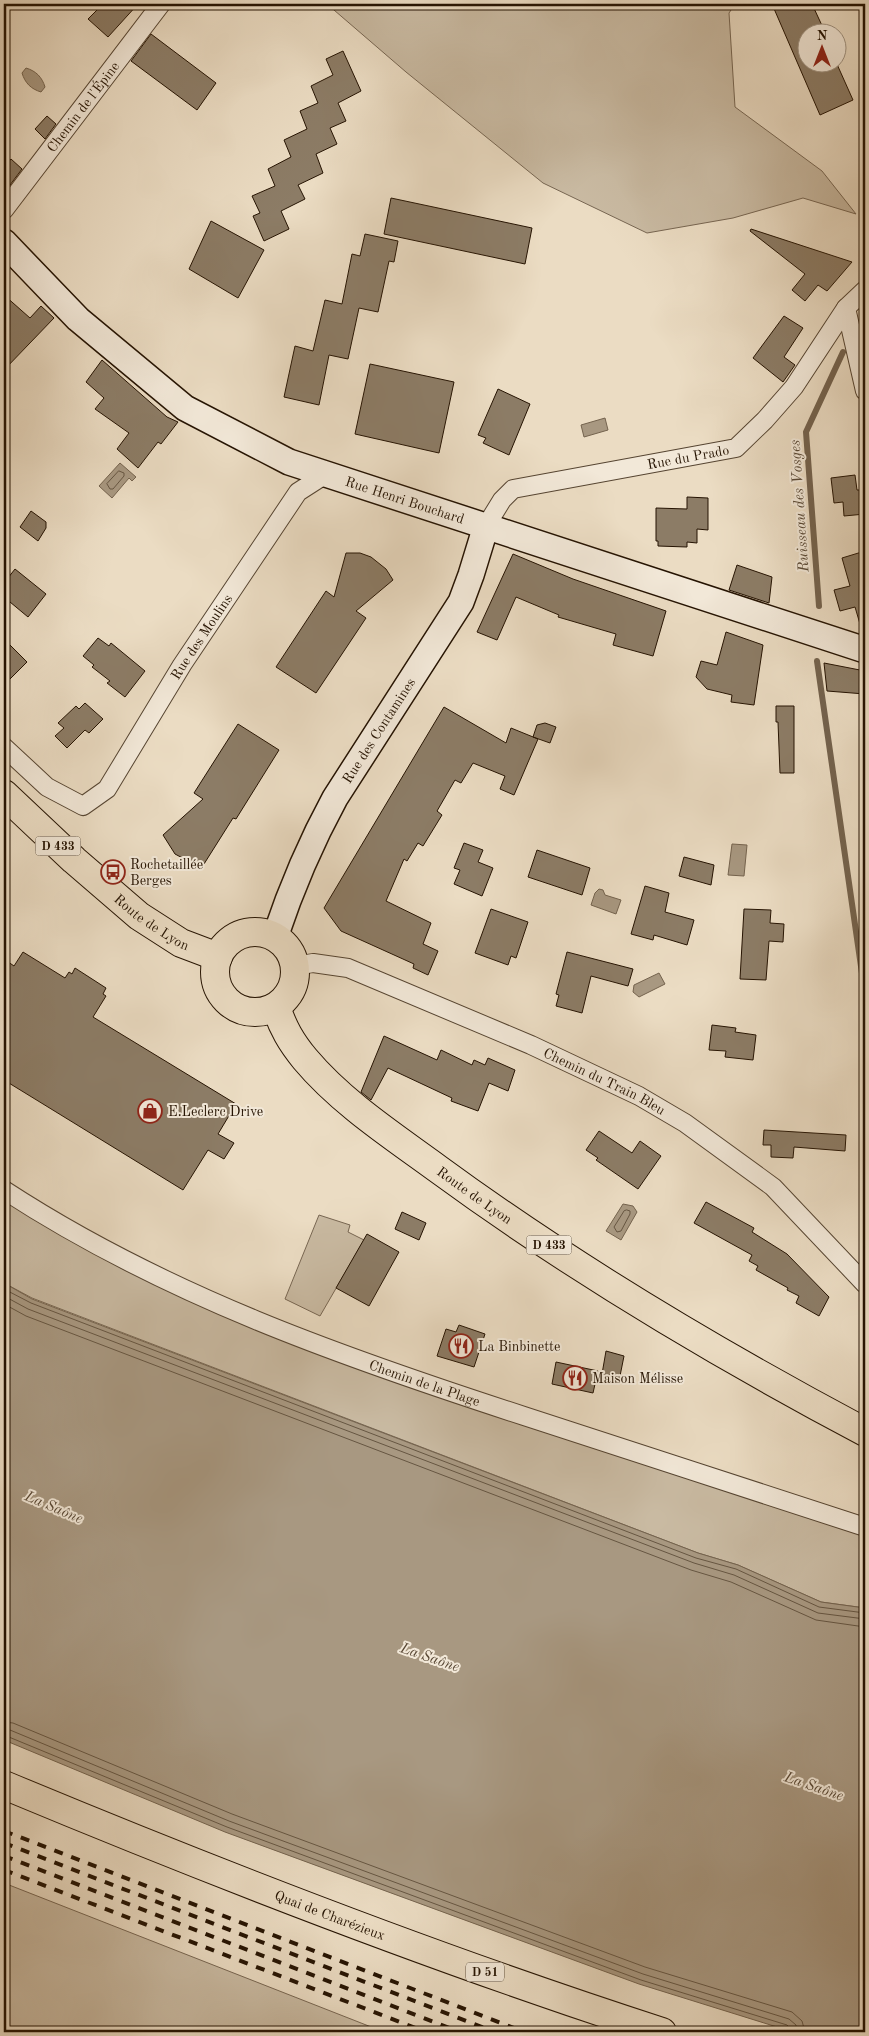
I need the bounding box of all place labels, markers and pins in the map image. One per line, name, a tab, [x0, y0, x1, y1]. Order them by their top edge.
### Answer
place label: Rochetaillée Berges	[130, 858, 203, 888]
bus stop icon: Rochetaillée Berges	[100, 859, 126, 885]
shop icon: E.Leclerc Drive	[137, 1098, 163, 1124]
place label: E.Leclerc Drive	[168, 1105, 263, 1119]
restaurant icon: La Binbinette	[448, 1333, 474, 1359]
place label: La Binbinette	[478, 1340, 560, 1354]
restaurant icon: Maison Mélisse	[562, 1365, 588, 1391]
place label: Maison Mélisse	[592, 1372, 683, 1386]

